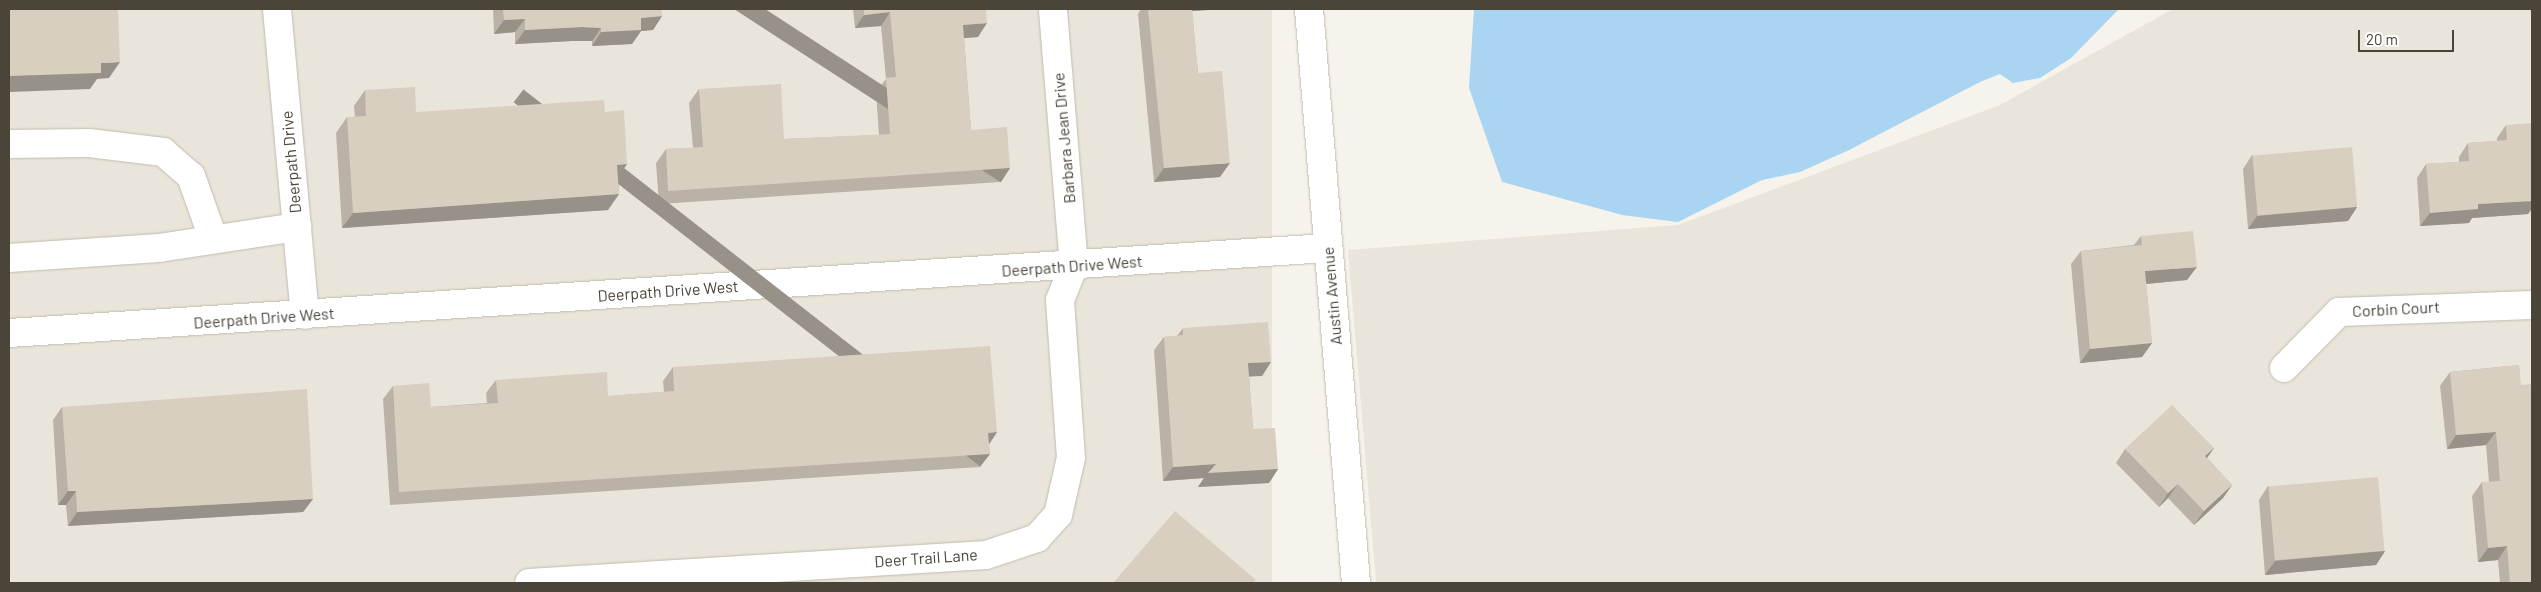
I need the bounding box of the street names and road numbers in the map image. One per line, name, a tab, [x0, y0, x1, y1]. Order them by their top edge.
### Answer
street label: Barbara Jean Drive	[1049, 72, 1079, 204]
street label: Deerpath Drive	[277, 110, 305, 214]
street label: Austin Avenue	[1318, 246, 1346, 346]
street label: Deerpath Drive West	[1001, 251, 1143, 281]
street label: Deerpath Drive West	[597, 276, 739, 306]
street label: Corbin Court	[2352, 297, 2440, 321]
street label: Deerpath Drive West	[193, 303, 335, 333]
street label: Deer Trail Lane	[874, 545, 978, 571]

